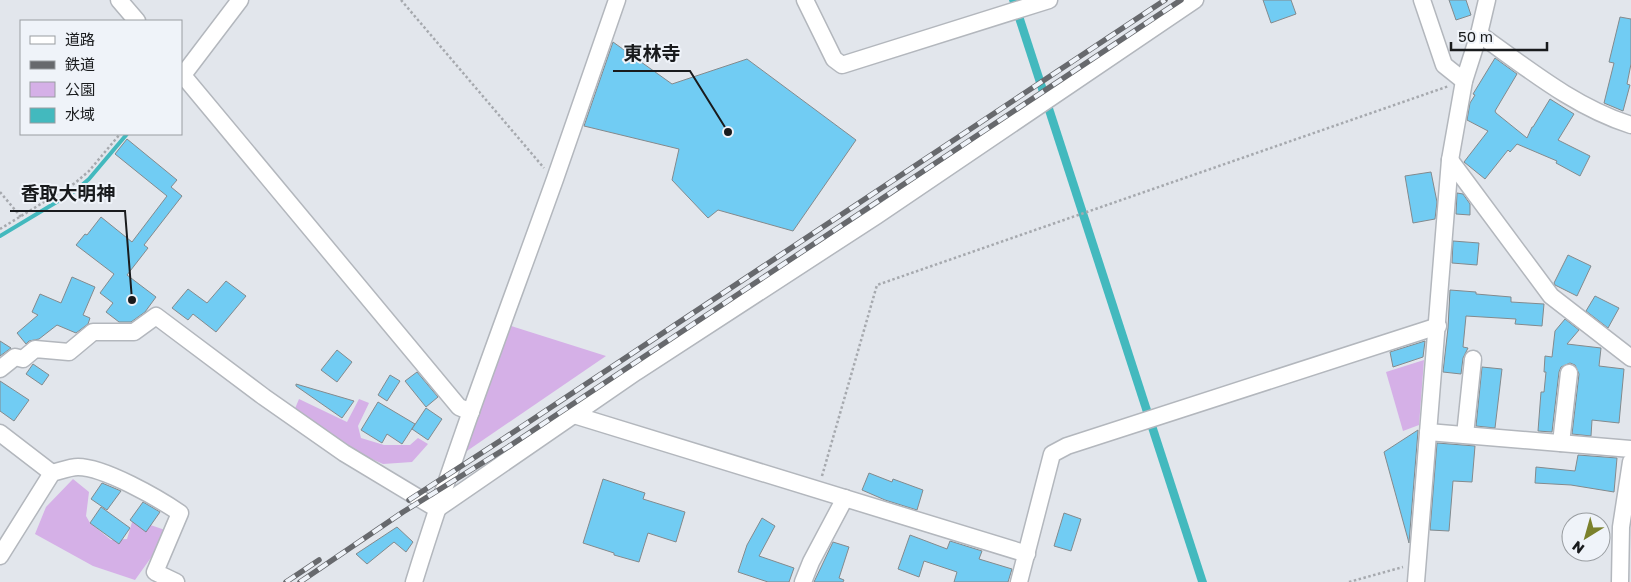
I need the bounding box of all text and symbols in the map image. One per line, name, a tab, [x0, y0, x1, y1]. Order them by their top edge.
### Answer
legend	[20, 20, 182, 135]
scale bar	[1451, 20, 1547, 52]
text: 50 m	[1458, 27, 1493, 45]
text: 道路	[65, 30, 95, 48]
callout: 東林寺	[613, 37, 690, 71]
text: 東林寺	[623, 41, 681, 64]
text: 鉄道	[65, 55, 95, 73]
text: 公園	[65, 80, 95, 98]
text: 水域	[65, 105, 95, 123]
callout: 香取大明神	[10, 177, 125, 211]
text: 香取大明神	[20, 181, 116, 204]
north arrow	[1561, 512, 1611, 562]
text: N	[1569, 538, 1587, 558]

